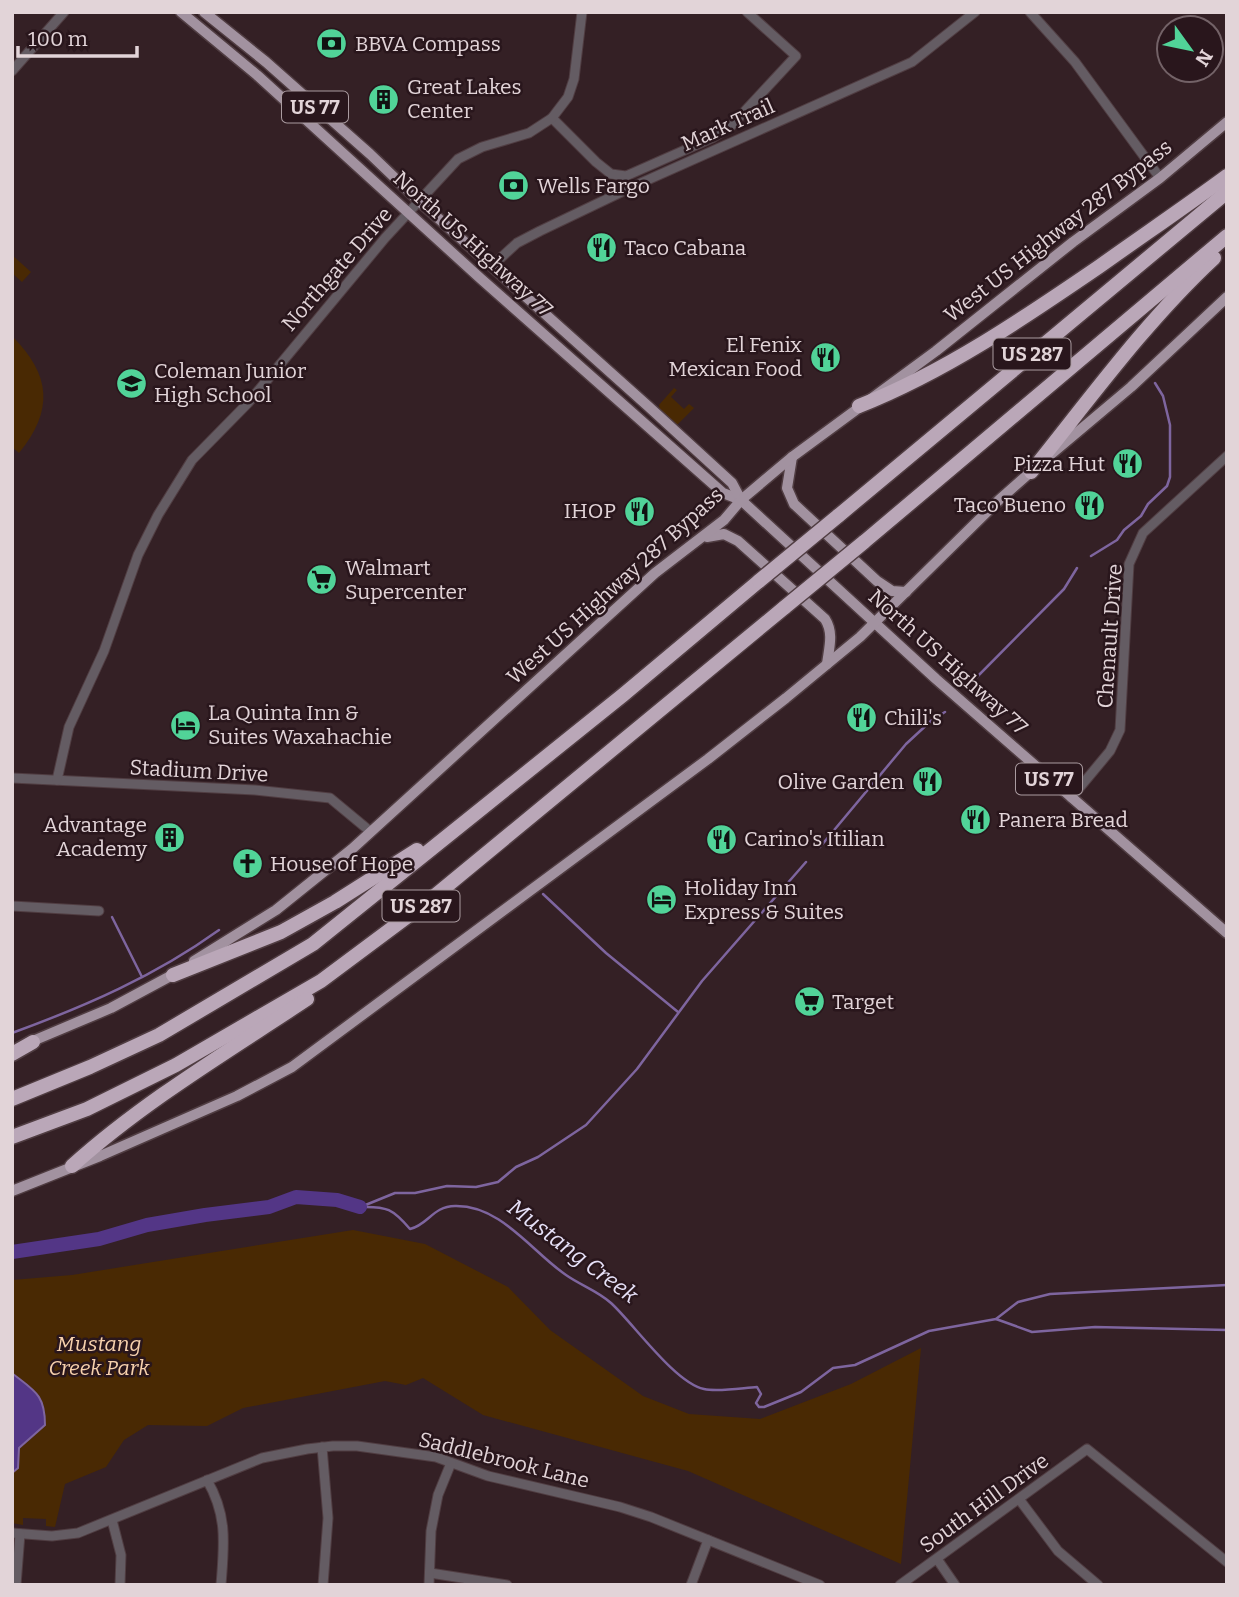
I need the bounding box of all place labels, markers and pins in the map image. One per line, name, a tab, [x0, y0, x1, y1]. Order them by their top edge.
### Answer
bank icon: BBVA Compass	[315, 27, 349, 61]
place label: BBVA Compass	[355, 31, 501, 57]
place label: Great Lakes Center	[407, 74, 522, 124]
building icon: Great Lakes Center	[367, 82, 401, 116]
bank icon: Wells Fargo	[497, 169, 531, 203]
place label: Wells Fargo	[537, 173, 650, 199]
restaurant icon: Taco Cabana	[584, 231, 618, 265]
place label: Taco Cabana	[624, 235, 747, 261]
place label: El Fenix Mexican Food	[669, 332, 802, 382]
restaurant icon: El Fenix Mexican Food	[808, 340, 842, 374]
place label: Coleman Junior High School	[154, 358, 306, 408]
school or university icon: Coleman Junior High School	[114, 366, 148, 400]
restaurant icon: Pizza Hut	[1111, 447, 1145, 481]
place label: Pizza Hut	[1013, 451, 1105, 477]
restaurant icon: Taco Bueno	[1072, 488, 1106, 522]
place label: Taco Bueno	[954, 492, 1066, 518]
restaurant icon: IHOP	[622, 494, 656, 528]
place label: IHOP	[564, 498, 616, 524]
place label: Walmart Supercenter	[345, 555, 466, 605]
supermarket icon: Walmart Supercenter	[305, 563, 339, 597]
place label: La Quinta Inn & Suites Waxahachie	[208, 700, 392, 750]
restaurant icon: Chili's	[844, 701, 878, 735]
place label: Chili's	[884, 705, 942, 731]
hotel icon: La Quinta Inn & Suites Waxahachie	[168, 708, 202, 742]
restaurant icon: Olive Garden	[910, 765, 944, 799]
place label: Olive Garden	[777, 769, 904, 795]
restaurant icon: Panera Bread	[958, 803, 992, 837]
place label: Panera Bread	[998, 807, 1128, 833]
place label: Advantage Academy	[43, 812, 148, 862]
building icon: Advantage Academy	[153, 820, 187, 854]
restaurant icon: Carino's Itilian	[704, 822, 738, 856]
place label: Carino's Itilian	[744, 826, 885, 852]
church icon: House of Hope	[230, 847, 264, 881]
place label: House of Hope	[270, 851, 413, 877]
place label: Holiday Inn Express & Suites	[684, 875, 844, 925]
hotel icon: Holiday Inn Express & Suites	[644, 883, 678, 917]
supermarket icon: Target	[792, 985, 826, 1019]
place label: Target	[832, 989, 894, 1015]

